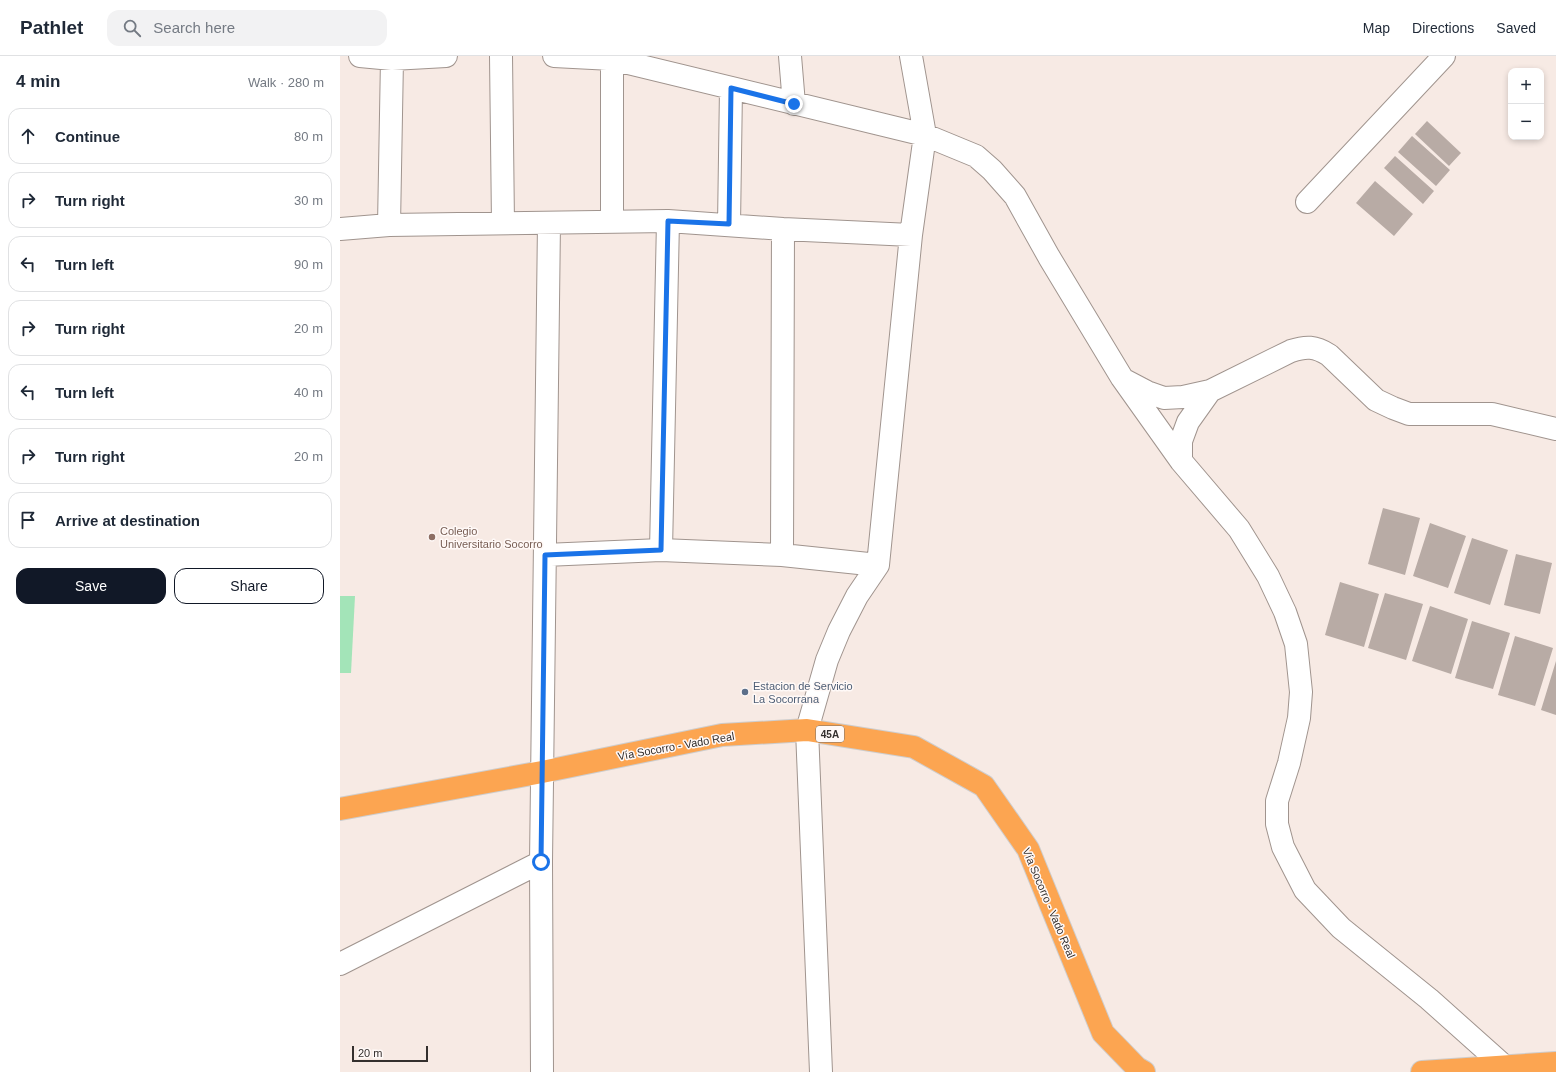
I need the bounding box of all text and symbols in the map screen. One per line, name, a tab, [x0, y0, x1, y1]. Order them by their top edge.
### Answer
search box	[107, 10, 387, 46]
text: Pathlet	[20, 17, 83, 38]
icon: search	[121, 17, 143, 39]
text: Search here	[153, 19, 235, 36]
text: Map	[1363, 20, 1390, 36]
text: Directions	[1412, 20, 1474, 36]
text: Saved	[1496, 20, 1536, 36]
map controls	[1508, 68, 1544, 140]
button: +	[1508, 68, 1544, 104]
text: 4 min	[16, 72, 60, 91]
text: Walk · 280 m	[248, 75, 324, 90]
route end	[785, 95, 803, 113]
button: −	[1508, 104, 1544, 140]
icon: ahead	[17, 125, 39, 147]
text: Continue	[55, 128, 120, 145]
text: 80 m	[294, 129, 323, 144]
icon: right	[17, 189, 39, 211]
text: Turn right	[55, 192, 125, 209]
text: 30 m	[294, 193, 323, 208]
icon: left	[17, 253, 39, 275]
text: Turn left	[55, 256, 114, 273]
text: 90 m	[294, 257, 323, 272]
icon: right	[17, 317, 39, 339]
text: Turn right	[55, 320, 125, 337]
text: 20 m	[294, 321, 323, 336]
icon: left	[17, 381, 39, 403]
text: Turn left	[55, 384, 114, 401]
text: 40 m	[294, 385, 323, 400]
icon: right	[17, 445, 39, 467]
text: Turn right	[55, 448, 125, 465]
text: 20 m	[294, 449, 323, 464]
icon: arrive	[17, 509, 39, 531]
text: Arrive at destination	[55, 512, 200, 529]
place label: Colegio Universitario Socorro	[440, 525, 543, 550]
marker: Colegio Universitario Socorro	[427, 532, 437, 542]
button: Save	[16, 568, 166, 604]
button: Share	[174, 568, 324, 604]
place label: Estacion de Servicio La Socorrana	[753, 680, 853, 705]
marker: Estacion de Servicio La Socorrana	[740, 687, 750, 697]
road number: 45A	[816, 726, 844, 742]
street label: Vía Socorro - Vado Real	[617, 730, 735, 762]
street label: Vía Socorro - Vado Real	[1020, 846, 1078, 960]
route start	[532, 853, 550, 871]
scale bar	[352, 1044, 428, 1063]
text: 20 m	[358, 1047, 382, 1059]

